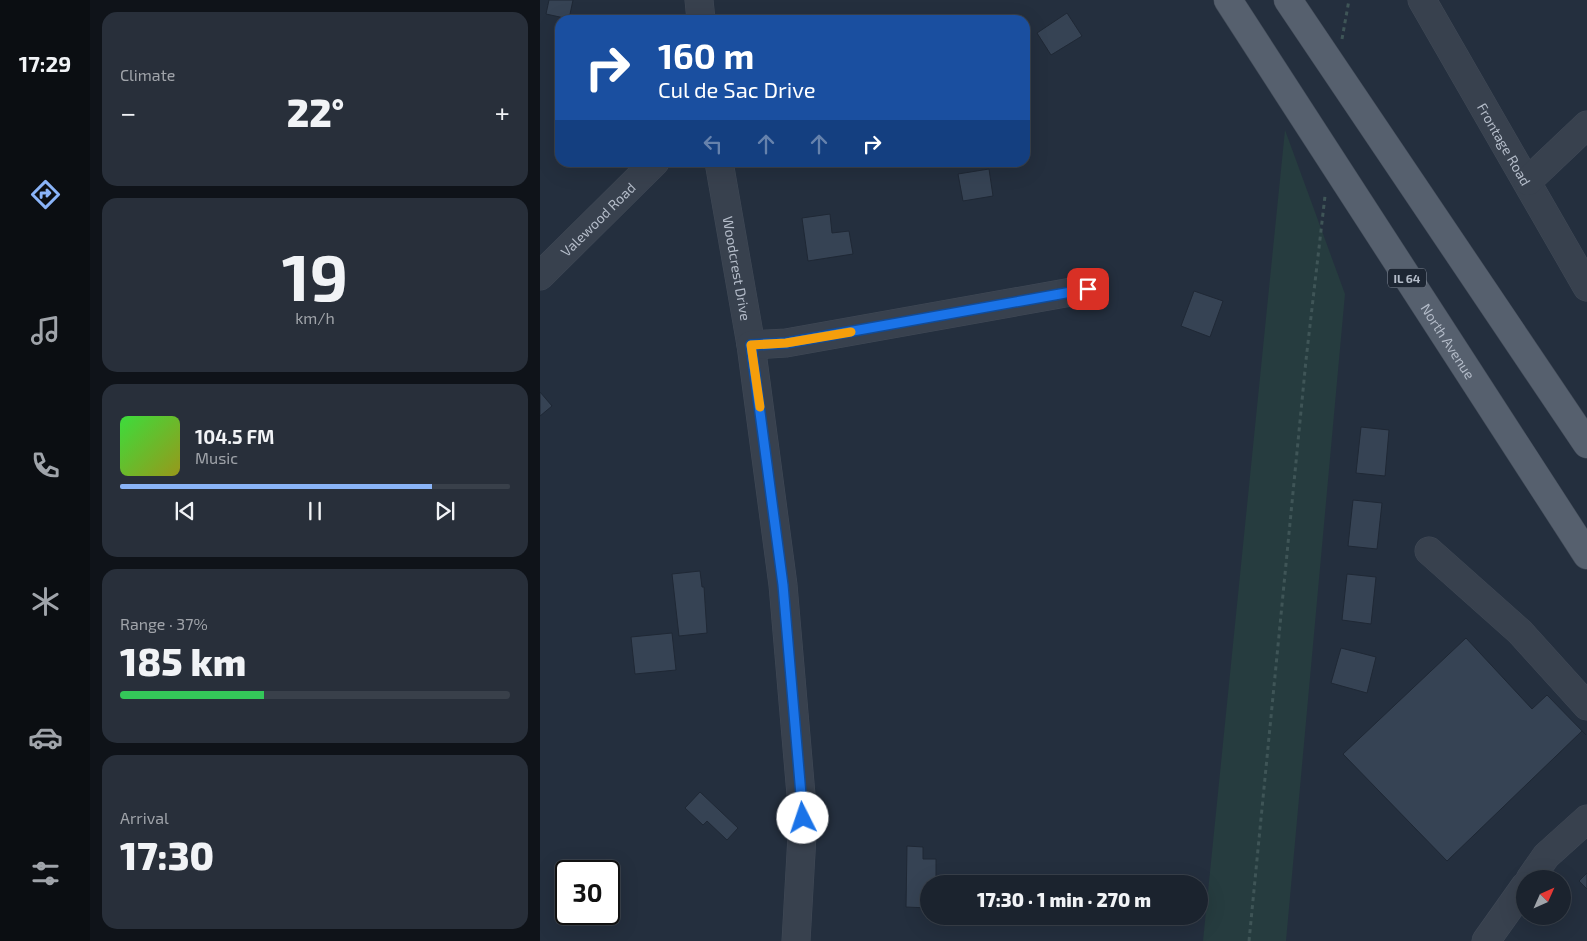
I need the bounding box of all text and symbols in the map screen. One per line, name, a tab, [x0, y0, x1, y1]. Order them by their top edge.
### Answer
text: 160 m	[658, 34, 754, 76]
icon: right	[575, 35, 640, 100]
text: 17:29	[19, 50, 71, 76]
text: Climate	[120, 65, 175, 84]
text: Cul de Sac Drive	[658, 76, 816, 102]
text: 22°	[287, 89, 344, 135]
text: −	[120, 95, 136, 129]
text: +	[495, 95, 510, 129]
street label: Frontage Road	[1474, 100, 1535, 188]
icon: left	[699, 130, 727, 158]
icon: ahead	[752, 130, 780, 158]
icon: ahead	[805, 130, 833, 158]
icon: right	[858, 130, 886, 158]
icon: directions	[28, 177, 63, 212]
street label: Valewood Road	[557, 178, 638, 260]
street label: Woodcrest Drive	[720, 215, 755, 322]
text: 19	[282, 236, 348, 314]
pin	[1067, 268, 1109, 310]
road number: IL 64	[1388, 268, 1426, 288]
icon: arrive	[1074, 275, 1102, 303]
street label: North Avenue	[1418, 300, 1479, 382]
text: km/h	[295, 308, 335, 327]
icon: music	[28, 313, 63, 348]
text: 104.5 FM	[195, 425, 275, 448]
icon: phone	[28, 448, 63, 483]
text: Music	[195, 448, 238, 467]
icon: previous	[171, 497, 199, 525]
icon: pause	[301, 497, 329, 525]
icon: next	[431, 497, 459, 525]
icon: climate	[28, 584, 63, 619]
text: Range · 37%	[120, 614, 208, 633]
text: 185 km	[120, 638, 246, 684]
icon: car	[28, 720, 63, 755]
position arrow	[776, 791, 828, 843]
text: Arrival	[120, 808, 169, 827]
text: 17:30	[120, 832, 214, 878]
icon: filters	[28, 856, 63, 891]
speed limit sign: 30	[555, 860, 620, 925]
north arrow	[1516, 870, 1571, 925]
map controls	[1516, 870, 1571, 925]
text: 17:30 · 1 min · 270 m	[977, 888, 1151, 911]

